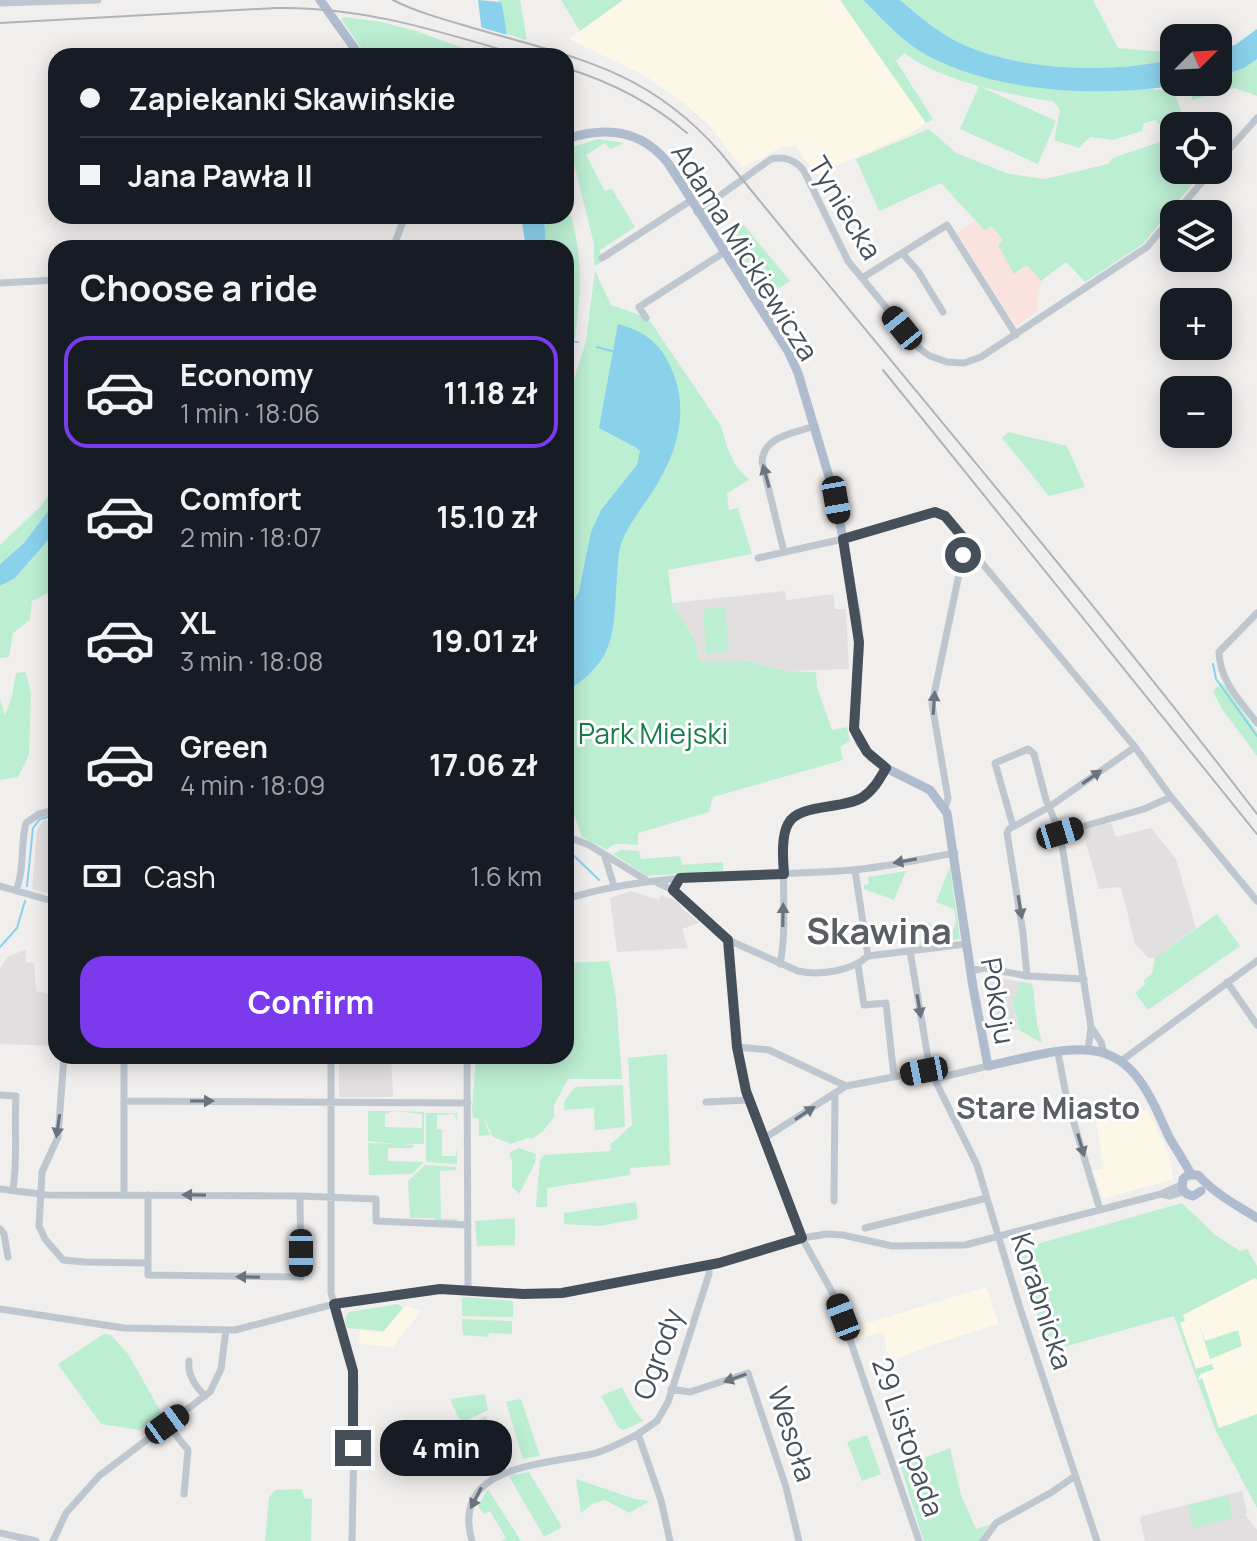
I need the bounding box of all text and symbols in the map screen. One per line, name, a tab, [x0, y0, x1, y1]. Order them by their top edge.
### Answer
north arrow	[1160, 24, 1232, 96]
map controls	[1160, 24, 1232, 448]
text: Zapiekanki Skawińskie	[128, 78, 456, 119]
button: locate	[1160, 112, 1232, 184]
street label: Adama Mickiewicza	[664, 136, 828, 367]
street label: Tyniecka	[800, 149, 892, 266]
text: Jana Pawła II	[128, 155, 313, 196]
button: layers	[1160, 200, 1232, 272]
text: Choose a ride	[80, 263, 318, 312]
button: +	[1160, 288, 1232, 360]
car	[878, 302, 926, 354]
text: Economy	[180, 354, 313, 395]
icon: car	[84, 356, 156, 428]
text: 11.18 zł	[443, 372, 538, 413]
button: −	[1160, 376, 1232, 448]
text: 1 min · 18:06	[180, 395, 320, 431]
one-way arrow	[759, 464, 772, 488]
car	[820, 474, 852, 526]
text: Comfort	[180, 478, 302, 519]
icon: car	[84, 480, 156, 552]
text: 15.10 zł	[436, 496, 538, 537]
text: 2 min · 18:07	[180, 519, 322, 555]
route start	[945, 537, 981, 573]
text: XL	[180, 602, 216, 643]
icon: car	[84, 604, 156, 676]
text: 19.01 zł	[432, 620, 538, 661]
text: 3 min · 18:08	[180, 643, 323, 679]
one-way arrow	[928, 690, 941, 715]
park label: Park Miejski	[578, 714, 728, 752]
text: Green	[180, 726, 268, 767]
icon: car	[84, 728, 156, 800]
text: 17.06 zł	[429, 744, 538, 785]
text: 4 min · 18:09	[180, 767, 325, 803]
one-way arrow	[1081, 770, 1102, 785]
car	[1034, 815, 1086, 851]
icon: cash	[80, 854, 124, 898]
text: Cash	[144, 856, 216, 897]
one-way arrow	[892, 856, 917, 868]
text: 1.6 km	[470, 858, 542, 894]
one-way arrow	[1014, 895, 1026, 920]
one-way arrow	[777, 902, 790, 927]
district label: Skawina	[806, 906, 952, 955]
street label: Pokoju	[973, 955, 1025, 1047]
button: Confirm	[80, 956, 542, 1048]
one-way arrow	[913, 994, 925, 1019]
car	[898, 1055, 950, 1087]
district label: Stare Miasto	[956, 1087, 1140, 1128]
one-way arrow	[190, 1095, 215, 1107]
one-way arrow	[794, 1106, 816, 1120]
one-way arrow	[51, 1114, 64, 1139]
one-way arrow	[1075, 1134, 1088, 1158]
one-way arrow	[181, 1189, 206, 1201]
street label: Korabnicka	[1003, 1227, 1083, 1374]
car	[289, 1229, 313, 1277]
one-way arrow	[235, 1271, 260, 1283]
car	[823, 1290, 863, 1344]
street label: Ogrody	[623, 1303, 691, 1405]
street label: 29 Listopada	[864, 1352, 954, 1521]
one-way arrow	[723, 1372, 747, 1384]
street label: Wesoła	[760, 1381, 826, 1486]
car	[141, 1400, 193, 1448]
callout: 4 min	[381, 1420, 513, 1476]
route end	[335, 1430, 371, 1466]
text: 4 min	[412, 1430, 480, 1466]
one-way arrow	[470, 1487, 484, 1509]

